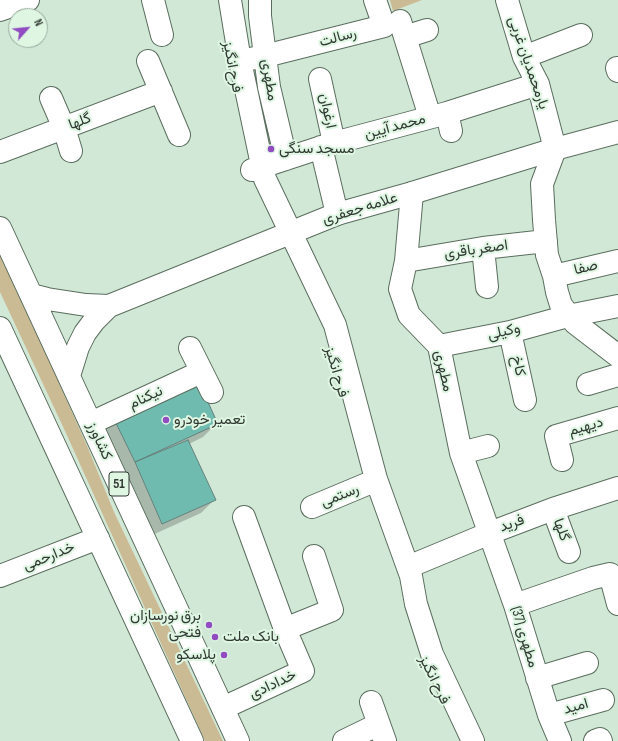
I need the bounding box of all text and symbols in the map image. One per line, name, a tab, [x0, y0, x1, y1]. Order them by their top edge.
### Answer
north arrow	[8, 8, 48, 48]
street label: یارمحمدیان غربی	[504, 14, 552, 112]
text: N	[31, 17, 45, 28]
street label: رسالت	[317, 24, 359, 52]
street label: فرح انگیز	[218, 40, 246, 94]
street label: مطهری	[257, 58, 281, 102]
street label: ارغوان	[314, 92, 340, 130]
street label: گلها	[66, 110, 94, 134]
street label: محمد آیین	[362, 110, 428, 144]
place label: مسجد سنگی	[279, 140, 355, 158]
marker: مسجد سنگی	[266, 144, 276, 154]
street label: علامه جعفری	[320, 189, 400, 229]
street label: اصغر باقری	[443, 237, 509, 263]
street label: صفا	[572, 256, 600, 280]
street label: وکیلی	[486, 319, 522, 345]
street label: فرح انگیز	[320, 344, 352, 400]
street label: مطهری	[430, 349, 456, 393]
street label: کاخ	[507, 354, 529, 378]
street label: نیکنام	[126, 382, 166, 414]
place label: تعمیر خودرو	[174, 411, 245, 429]
street label: دیهیم	[567, 414, 605, 440]
marker: تعمیر خودرو	[161, 415, 171, 425]
street label: کشاورز	[82, 419, 116, 463]
road number: 51	[109, 472, 129, 496]
street label: رستمی	[318, 480, 362, 512]
street label: فرید	[497, 511, 527, 537]
street label: گلها	[549, 516, 573, 544]
street label: خدارحمی	[21, 539, 77, 575]
street label: مطهری (37)	[506, 604, 542, 670]
place label: برق نورسازان فتحی	[130, 607, 201, 642]
marker: برق نورسازان فتحی	[204, 620, 214, 630]
place label: بانک ملت	[223, 628, 279, 646]
marker: بانک ملت	[210, 632, 220, 642]
place label: پلاسکو	[176, 646, 216, 664]
marker: پلاسکو	[219, 650, 229, 660]
street label: فرح انگیز	[414, 653, 454, 707]
street label: خدادادی	[247, 666, 299, 704]
street label: امید	[562, 695, 590, 719]

